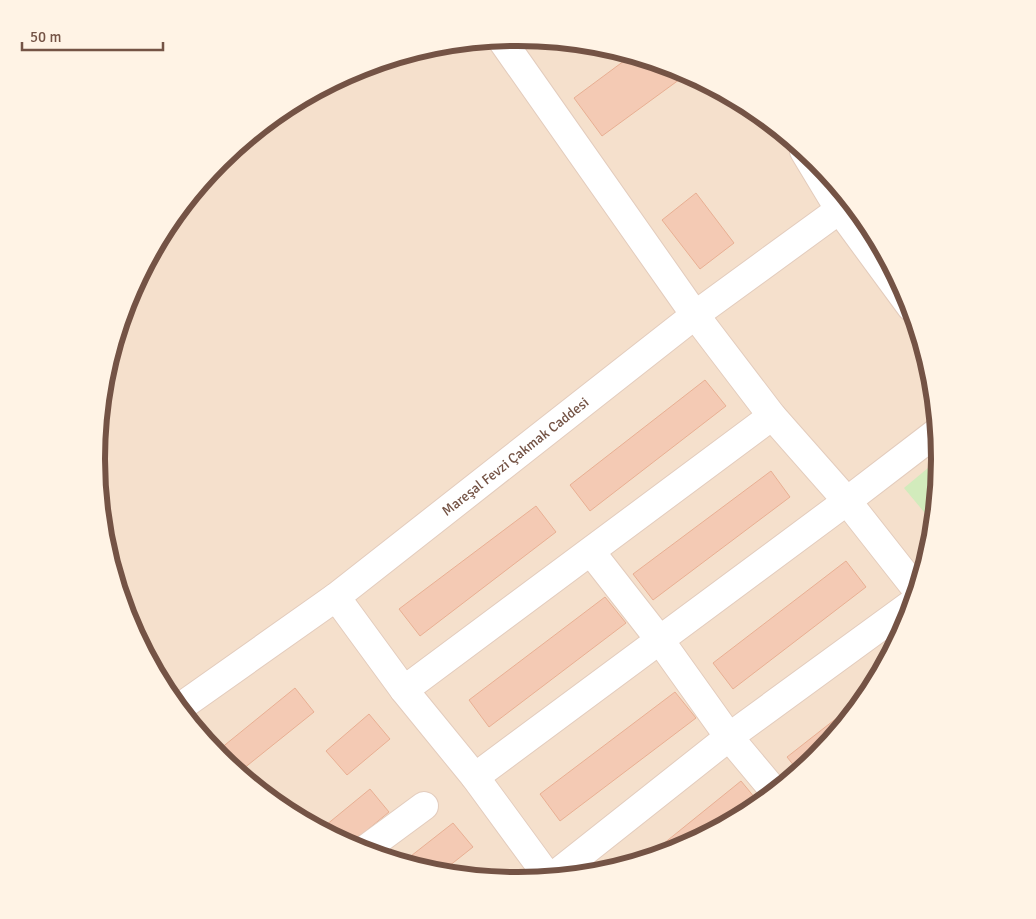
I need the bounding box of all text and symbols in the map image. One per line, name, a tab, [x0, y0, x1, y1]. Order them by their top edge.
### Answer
scale bar	[22, 20, 164, 52]
text: 50 m	[30, 28, 61, 46]
street label: Mareşal Fevzi Çakmak Caddesi	[439, 394, 592, 520]

